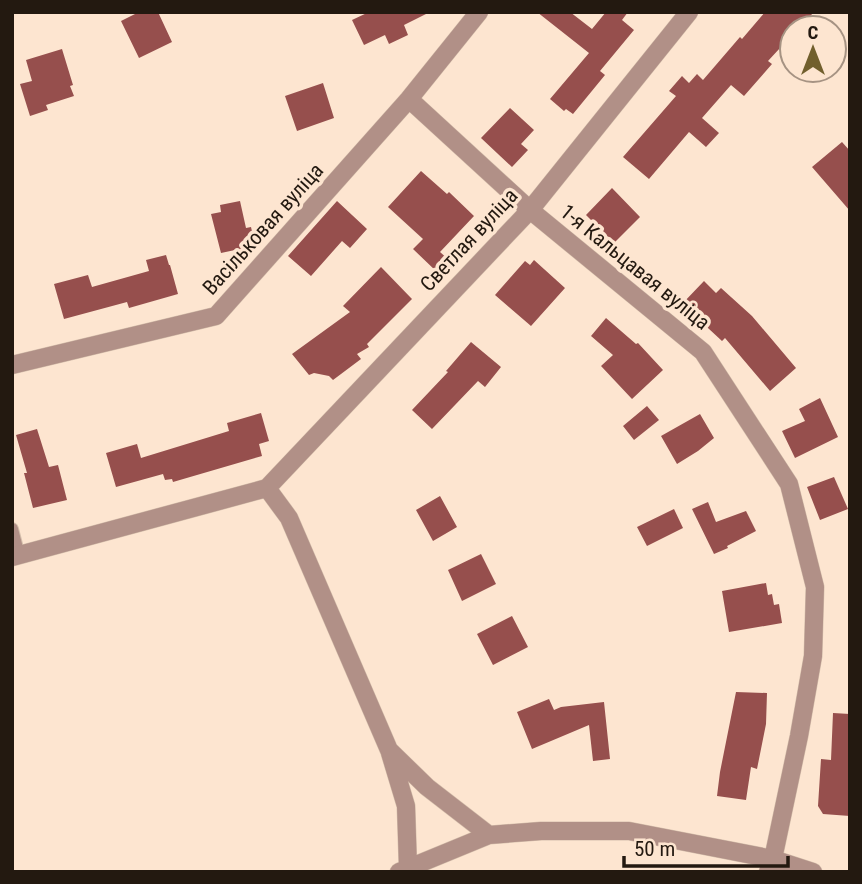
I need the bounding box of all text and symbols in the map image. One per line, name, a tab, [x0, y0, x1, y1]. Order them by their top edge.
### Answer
north arrow	[778, 14, 848, 84]
text: С	[808, 21, 819, 44]
street label: Васільковая вуліца	[198, 158, 328, 300]
street label: Светлая вуліца	[415, 184, 523, 296]
street label: 1-я Кальцавая вуліца	[555, 199, 715, 335]
scale bar	[624, 824, 788, 868]
text: 50 m	[634, 837, 675, 861]

